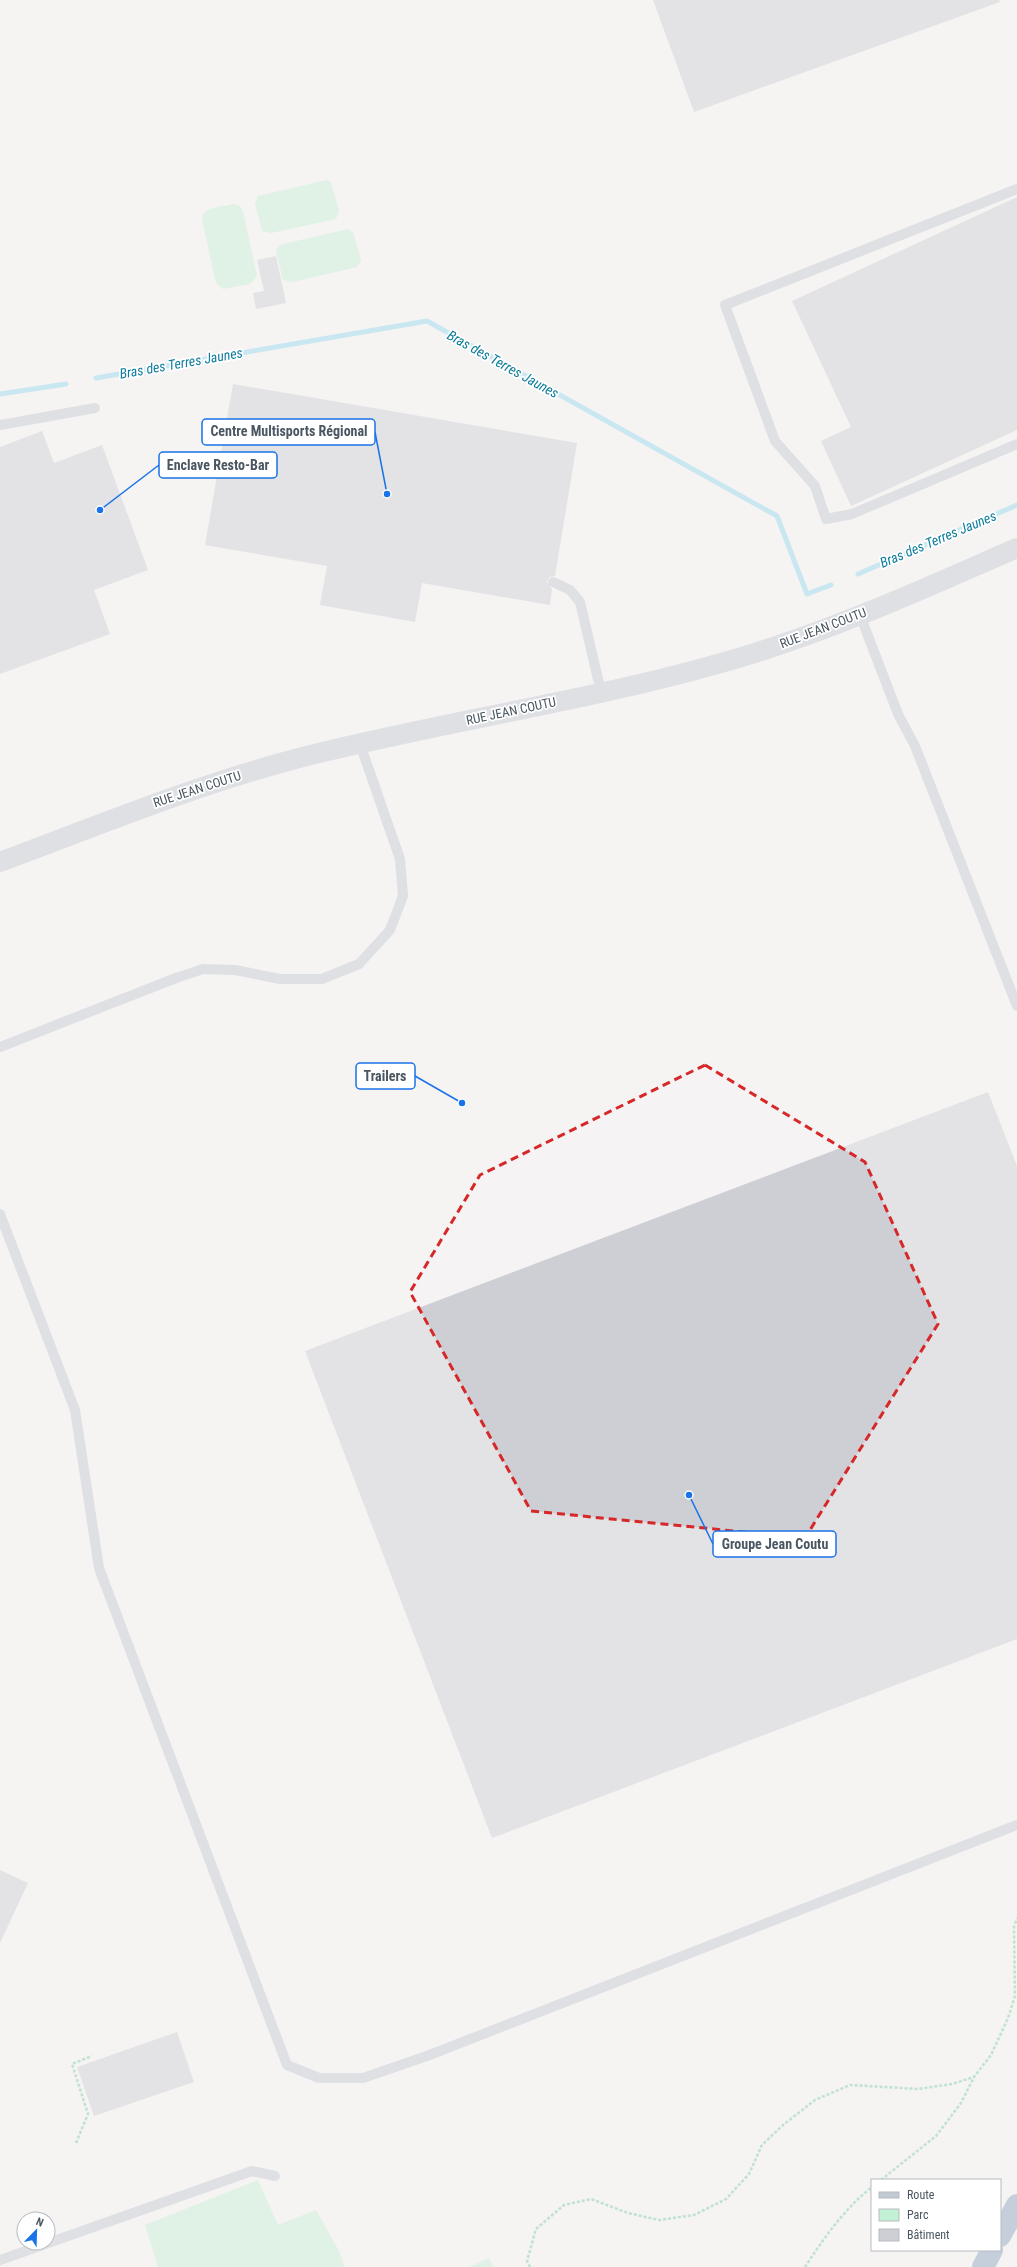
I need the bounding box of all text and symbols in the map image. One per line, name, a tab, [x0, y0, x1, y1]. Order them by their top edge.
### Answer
water label: Bras des Terres Jaunes	[445, 327, 561, 401]
water label: Bras des Terres Jaunes	[118, 344, 244, 382]
callout: Centre Multisports Régional	[202, 419, 375, 445]
text: Centre Multisports Régional	[210, 423, 368, 439]
callout: Enclave Resto-Bar	[159, 452, 277, 478]
text: Enclave Resto-Bar	[167, 457, 270, 473]
water label: Bras des Terres Jaunes	[877, 507, 999, 571]
street label: RUE JEAN COUTU	[778, 605, 868, 651]
street label: RUE JEAN COUTU	[465, 694, 557, 728]
street label: RUE JEAN COUTU	[151, 768, 243, 810]
callout: Trailers	[356, 1063, 415, 1089]
text: Trailers	[364, 1068, 406, 1084]
callout: Groupe Jean Coutu	[713, 1531, 836, 1557]
text: Groupe Jean Coutu	[722, 1536, 828, 1552]
legend	[871, 2179, 1001, 2251]
text: Route	[907, 2188, 935, 2202]
text: Parc	[907, 2208, 929, 2222]
north arrow	[16, 2211, 56, 2251]
text: N	[34, 2215, 46, 2230]
text: Bâtiment	[907, 2228, 950, 2242]

